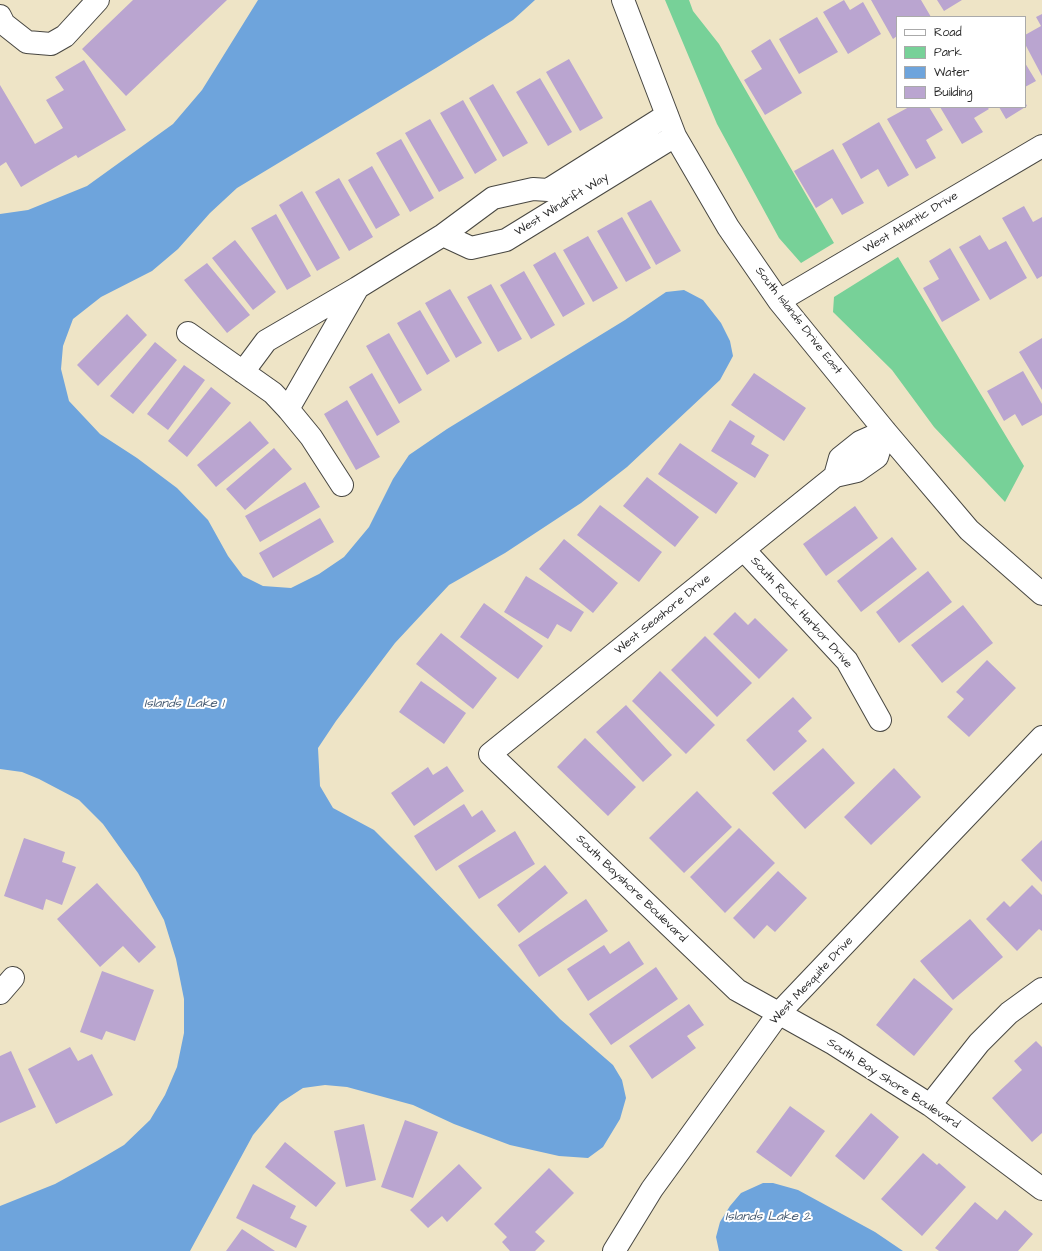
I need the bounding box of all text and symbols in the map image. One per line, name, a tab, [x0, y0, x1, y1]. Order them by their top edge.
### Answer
legend	[896, 16, 1026, 108]
text: Road	[934, 24, 962, 41]
text: Park	[934, 44, 962, 61]
text: Water	[934, 64, 969, 81]
text: Building	[934, 84, 972, 101]
street label: West Windrift Way	[512, 170, 612, 240]
street label: West Atlantic Drive	[861, 189, 961, 257]
street label: South Islands Drive East	[751, 264, 845, 378]
street label: South Rock Harbor Drive	[747, 554, 855, 672]
street label: West Seashore Drive	[612, 572, 714, 658]
water label: Islands Lake 1	[144, 696, 224, 712]
street label: South Bayshore Boulevard	[572, 832, 690, 946]
street label: West Mesquite Drive	[768, 934, 856, 1028]
street label: South Bay Shore Boulevard	[824, 1036, 962, 1132]
water label: Islands Lake 2	[725, 1209, 811, 1225]

